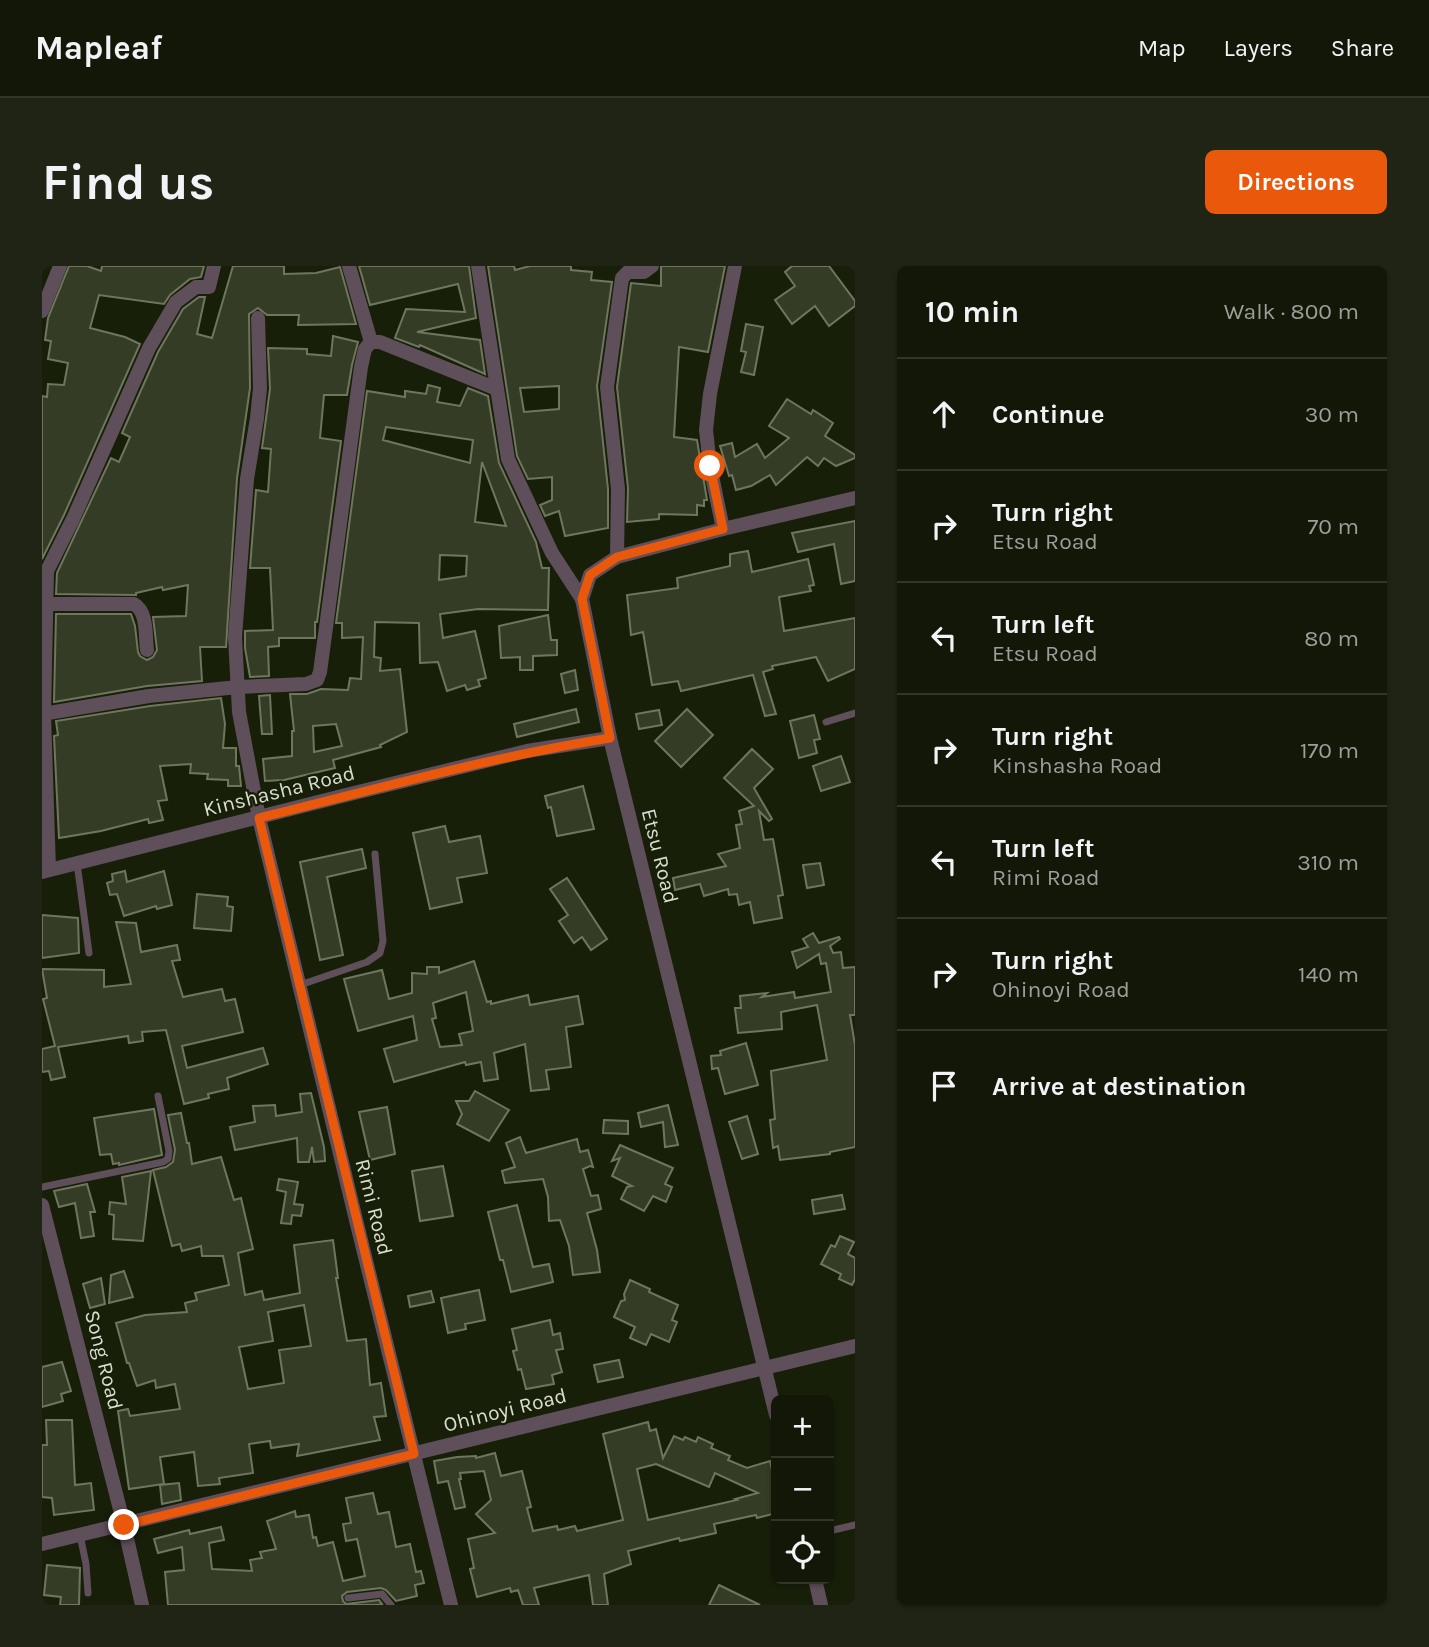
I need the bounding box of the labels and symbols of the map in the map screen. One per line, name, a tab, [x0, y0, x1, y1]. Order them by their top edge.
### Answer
route start	[694, 450, 725, 481]
street label: Kinshasha Road	[201, 761, 357, 821]
street label: Etsu Road	[637, 806, 683, 906]
street label: Rimi Road	[350, 1156, 398, 1258]
street label: Song Road	[80, 1308, 128, 1412]
street label: Ohinoyi Road	[441, 1383, 569, 1437]
route end	[108, 1509, 139, 1540]

